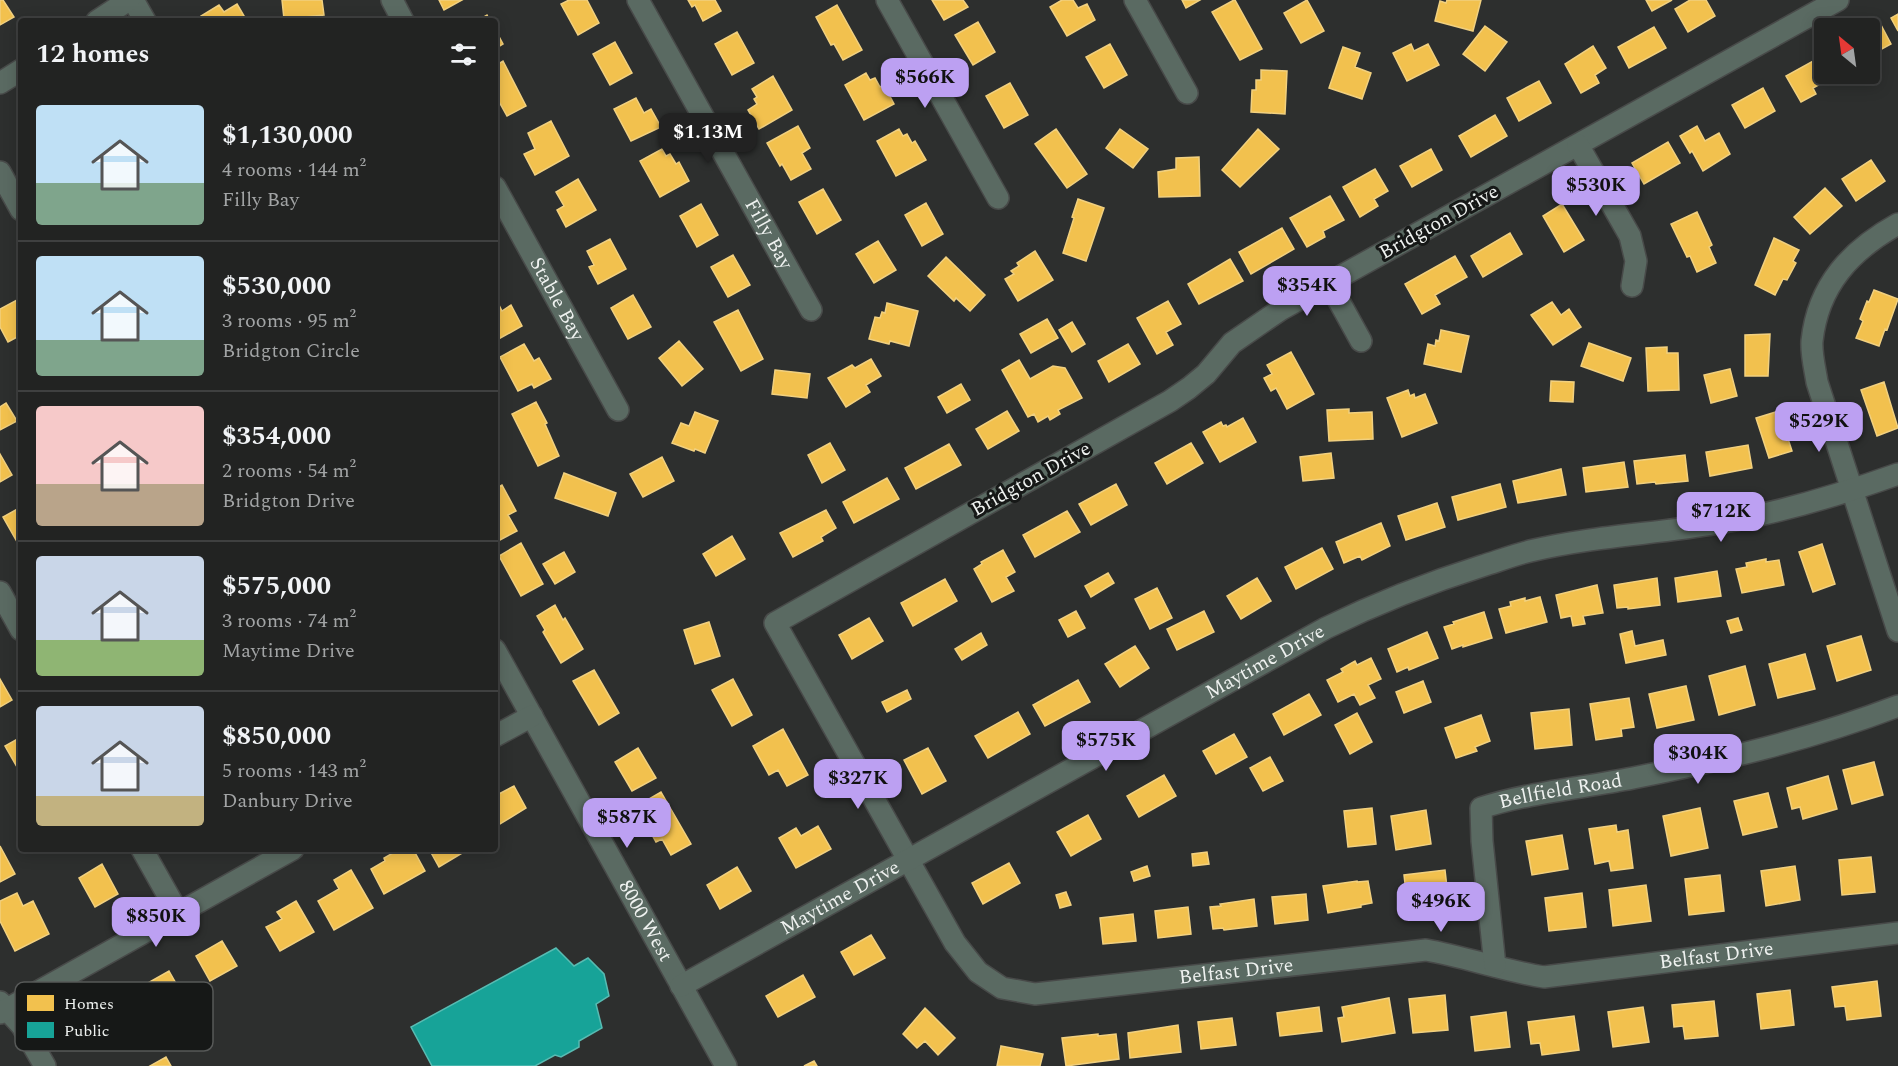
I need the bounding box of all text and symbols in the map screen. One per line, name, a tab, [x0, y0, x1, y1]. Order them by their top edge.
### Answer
north arrow	[1814, 18, 1880, 84]
map controls	[1814, 18, 1880, 84]
text: 12 homes	[36, 34, 150, 74]
icon: filters	[447, 38, 480, 71]
pin: $566K	[883, 58, 967, 109]
text: $566K	[895, 62, 955, 92]
pin: $1.13M	[659, 113, 757, 164]
text: $1,130,000	[222, 115, 353, 155]
text: $1.13M	[673, 117, 743, 147]
icon: home	[84, 129, 156, 201]
text: 4 rooms · 144 m²	[222, 155, 366, 185]
pin: $530K	[1554, 166, 1638, 217]
text: $530K	[1566, 170, 1626, 200]
street label: Bridgton Drive	[1374, 177, 1504, 267]
text: Filly Bay	[222, 185, 299, 215]
street label: Filly Bay	[737, 193, 801, 276]
street label: Stable Bay	[522, 252, 593, 348]
text: $530,000	[222, 266, 331, 306]
pin: $354K	[1265, 266, 1349, 317]
text: $354K	[1277, 270, 1337, 300]
icon: home	[84, 280, 156, 352]
text: 3 rooms · 95 m²	[222, 306, 356, 336]
text: Bridgton Circle	[222, 336, 360, 366]
pin: $529K	[1777, 402, 1861, 453]
text: $529K	[1789, 406, 1849, 436]
text: $354,000	[222, 416, 331, 456]
icon: home	[84, 430, 156, 502]
street label: Bridgton Drive	[966, 434, 1096, 524]
text: 2 rooms · 54 m²	[222, 456, 356, 486]
text: Bridgton Drive	[222, 486, 355, 516]
pin: $712K	[1679, 492, 1763, 543]
text: $712K	[1691, 496, 1751, 526]
text: $575,000	[222, 566, 331, 606]
icon: home	[84, 580, 156, 652]
text: 3 rooms · 74 m²	[222, 606, 356, 636]
street label: Maytime Drive	[1200, 616, 1330, 707]
text: Maytime Drive	[222, 636, 355, 666]
text: $850,000	[222, 716, 331, 756]
pin: $575K	[1064, 721, 1148, 772]
text: $575K	[1076, 725, 1136, 755]
icon: home	[84, 730, 156, 802]
pin: $304K	[1656, 734, 1740, 785]
text: $304K	[1668, 738, 1728, 768]
text: 5 rooms · 143 m²	[222, 756, 366, 786]
pin: $327K	[816, 759, 900, 810]
text: $327K	[828, 763, 888, 793]
street label: Bellfield Road	[1495, 765, 1625, 817]
text: Danbury Drive	[222, 786, 353, 816]
pin: $587K	[585, 798, 669, 849]
text: $587K	[597, 802, 657, 832]
street label: Maytime Drive	[775, 852, 905, 943]
street label: 8000 West	[611, 875, 680, 967]
pin: $496K	[1399, 882, 1483, 933]
text: $496K	[1411, 886, 1471, 916]
pin: $850K	[114, 897, 198, 948]
text: $850K	[126, 901, 186, 931]
street label: Belfast Drive	[1657, 934, 1775, 978]
street label: Belfast Drive	[1177, 950, 1295, 993]
legend	[15, 982, 213, 1051]
text: Homes	[64, 992, 114, 1016]
text: Public	[64, 1019, 110, 1043]

